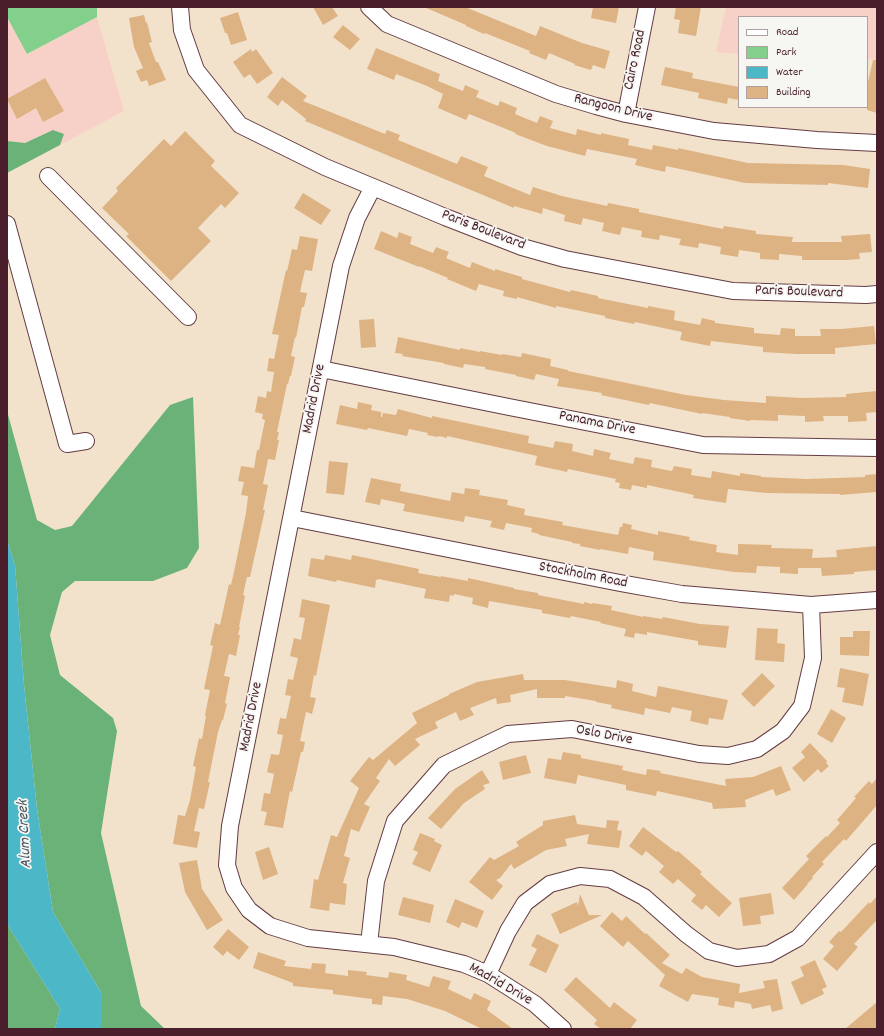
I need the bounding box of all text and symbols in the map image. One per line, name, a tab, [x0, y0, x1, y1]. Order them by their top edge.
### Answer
legend	[738, 16, 868, 108]
text: Road	[776, 24, 798, 41]
street label: Cairo Road	[621, 28, 651, 92]
text: Park	[776, 44, 796, 61]
text: Water	[776, 64, 803, 81]
text: Building	[776, 84, 811, 101]
street label: Rangoon Drive	[572, 91, 654, 127]
street label: Paris Boulevard	[439, 207, 527, 255]
street label: Paris Boulevard	[755, 282, 843, 304]
street label: Madrid Drive	[299, 363, 331, 435]
street label: Panama Drive	[557, 408, 637, 440]
street label: Stockholm Road	[537, 559, 629, 593]
street label: Madrid Drive	[236, 681, 268, 753]
street label: Oslo Drive	[574, 722, 634, 750]
water label: Alum Creek	[15, 799, 37, 869]
street label: Madrid Drive	[465, 960, 535, 1010]

